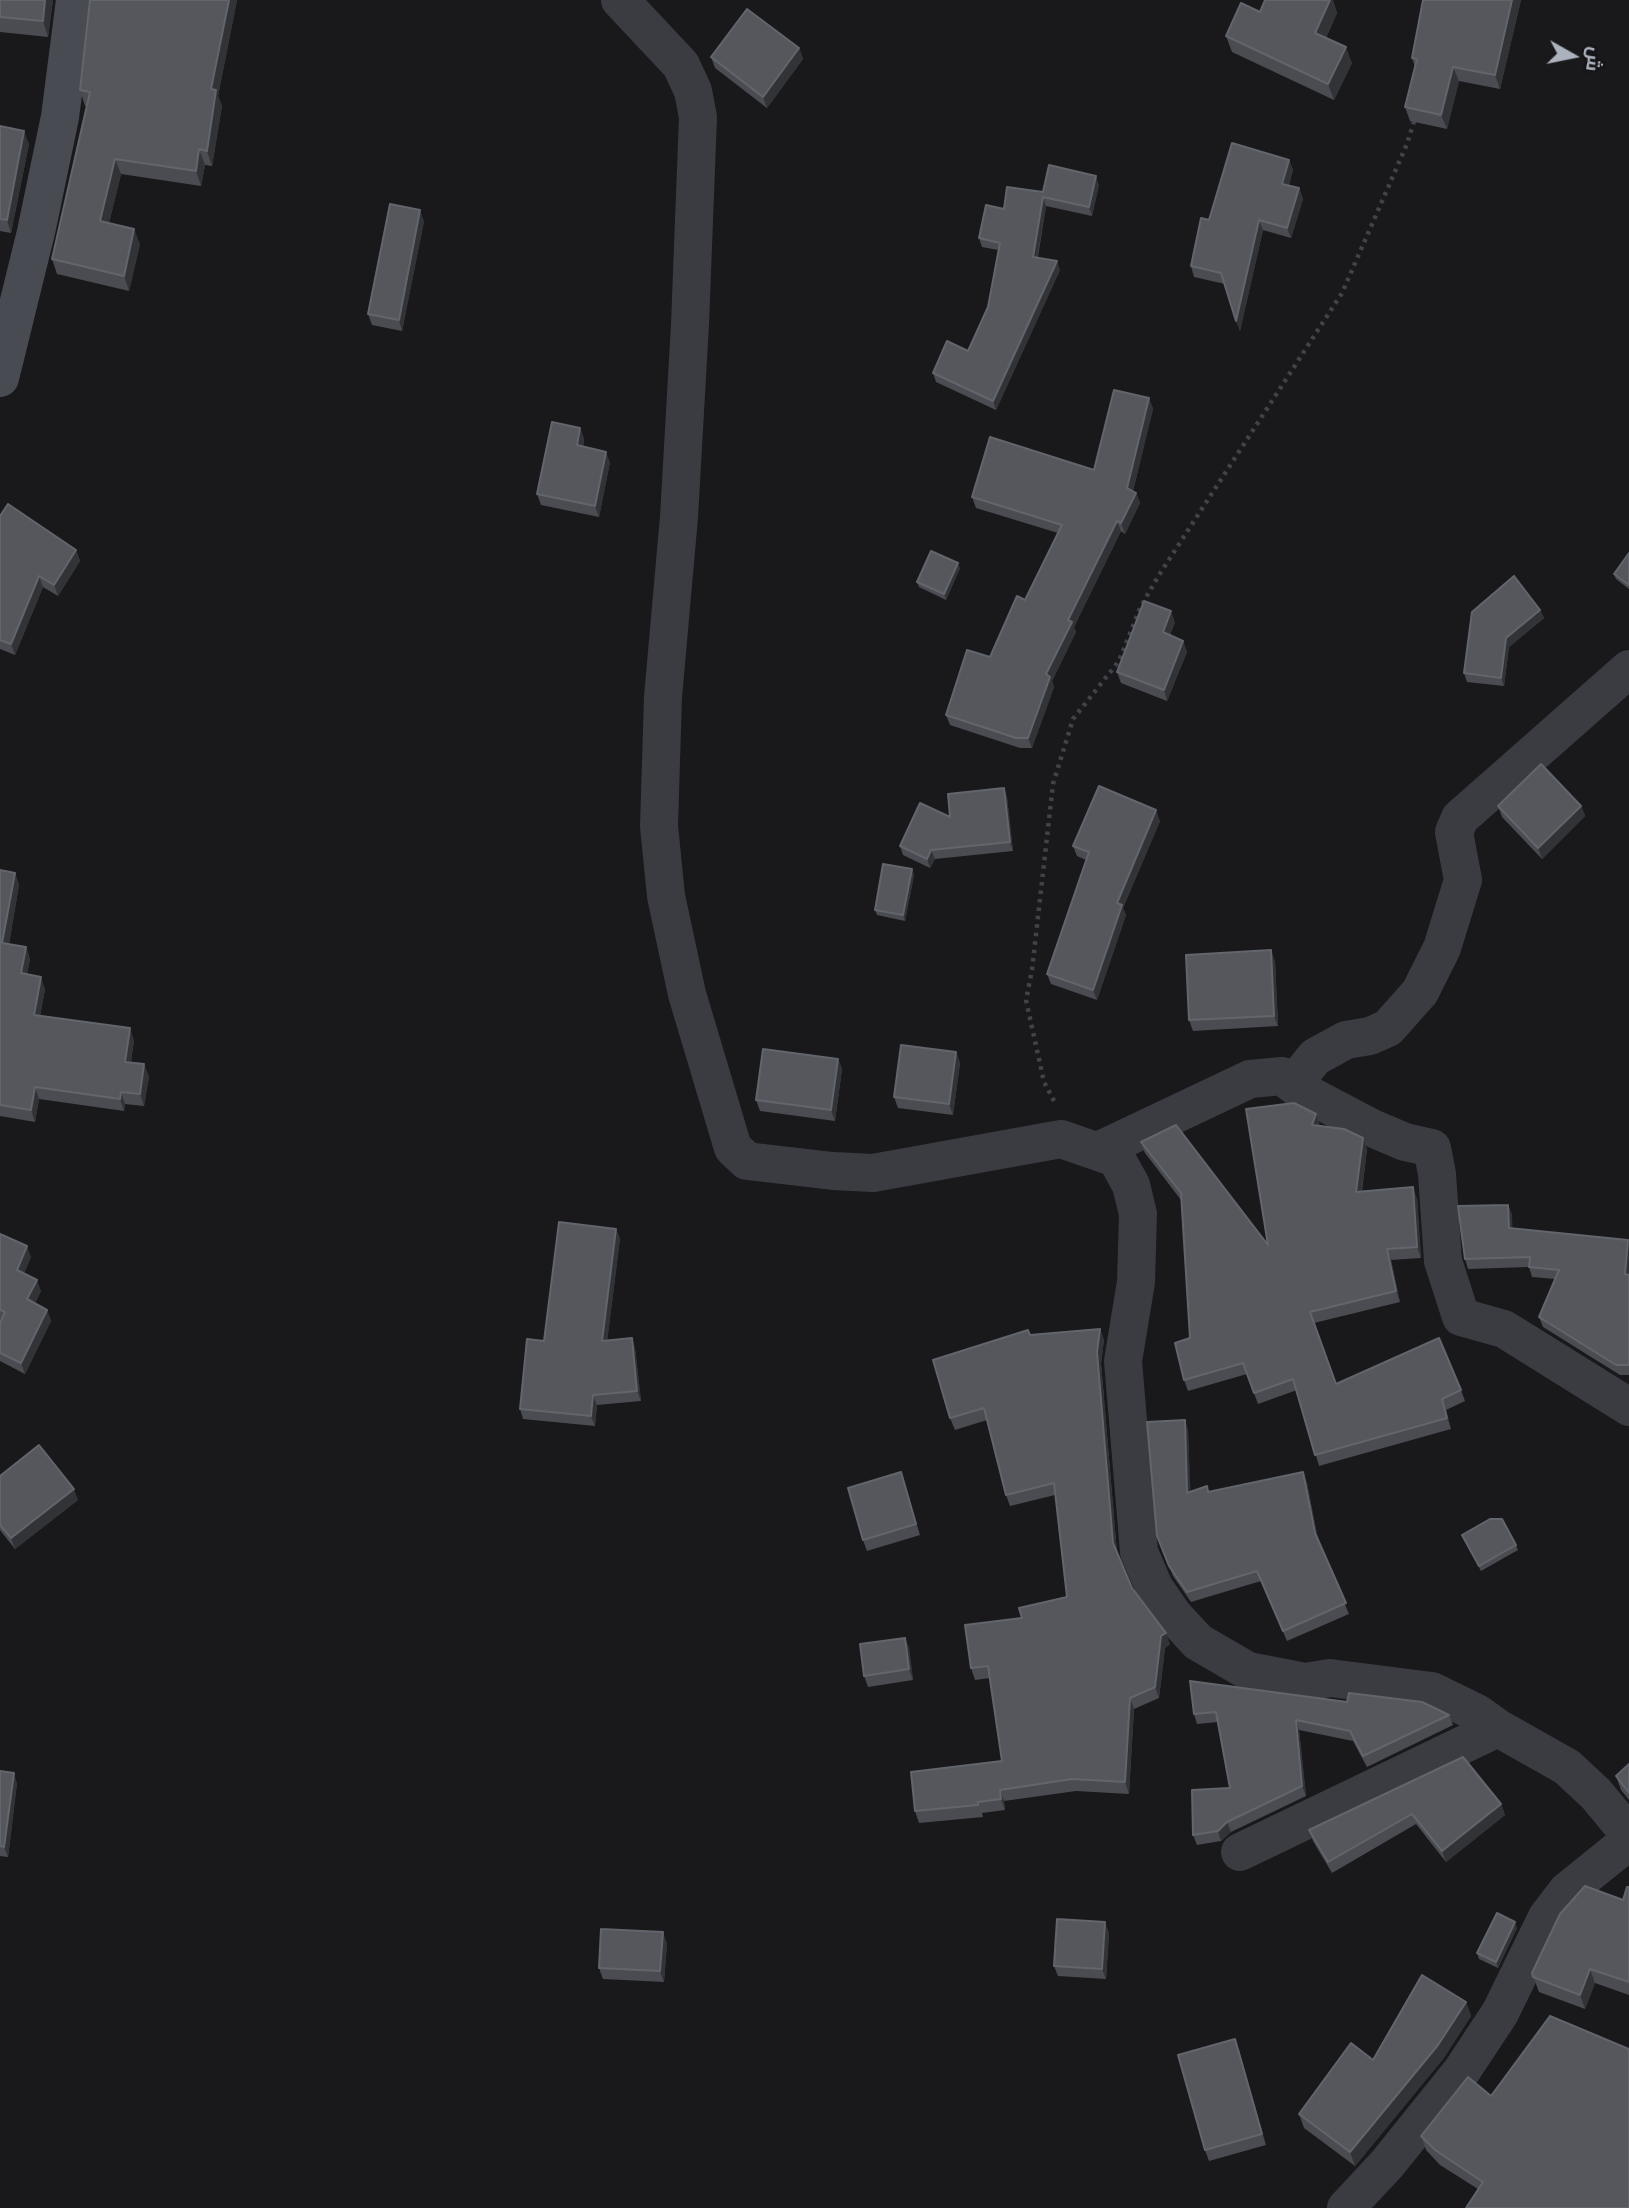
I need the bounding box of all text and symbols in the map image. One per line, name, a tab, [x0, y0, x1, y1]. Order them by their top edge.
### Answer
north arrow	[1538, 21, 1608, 91]
text: ش	[1579, 45, 1609, 74]

